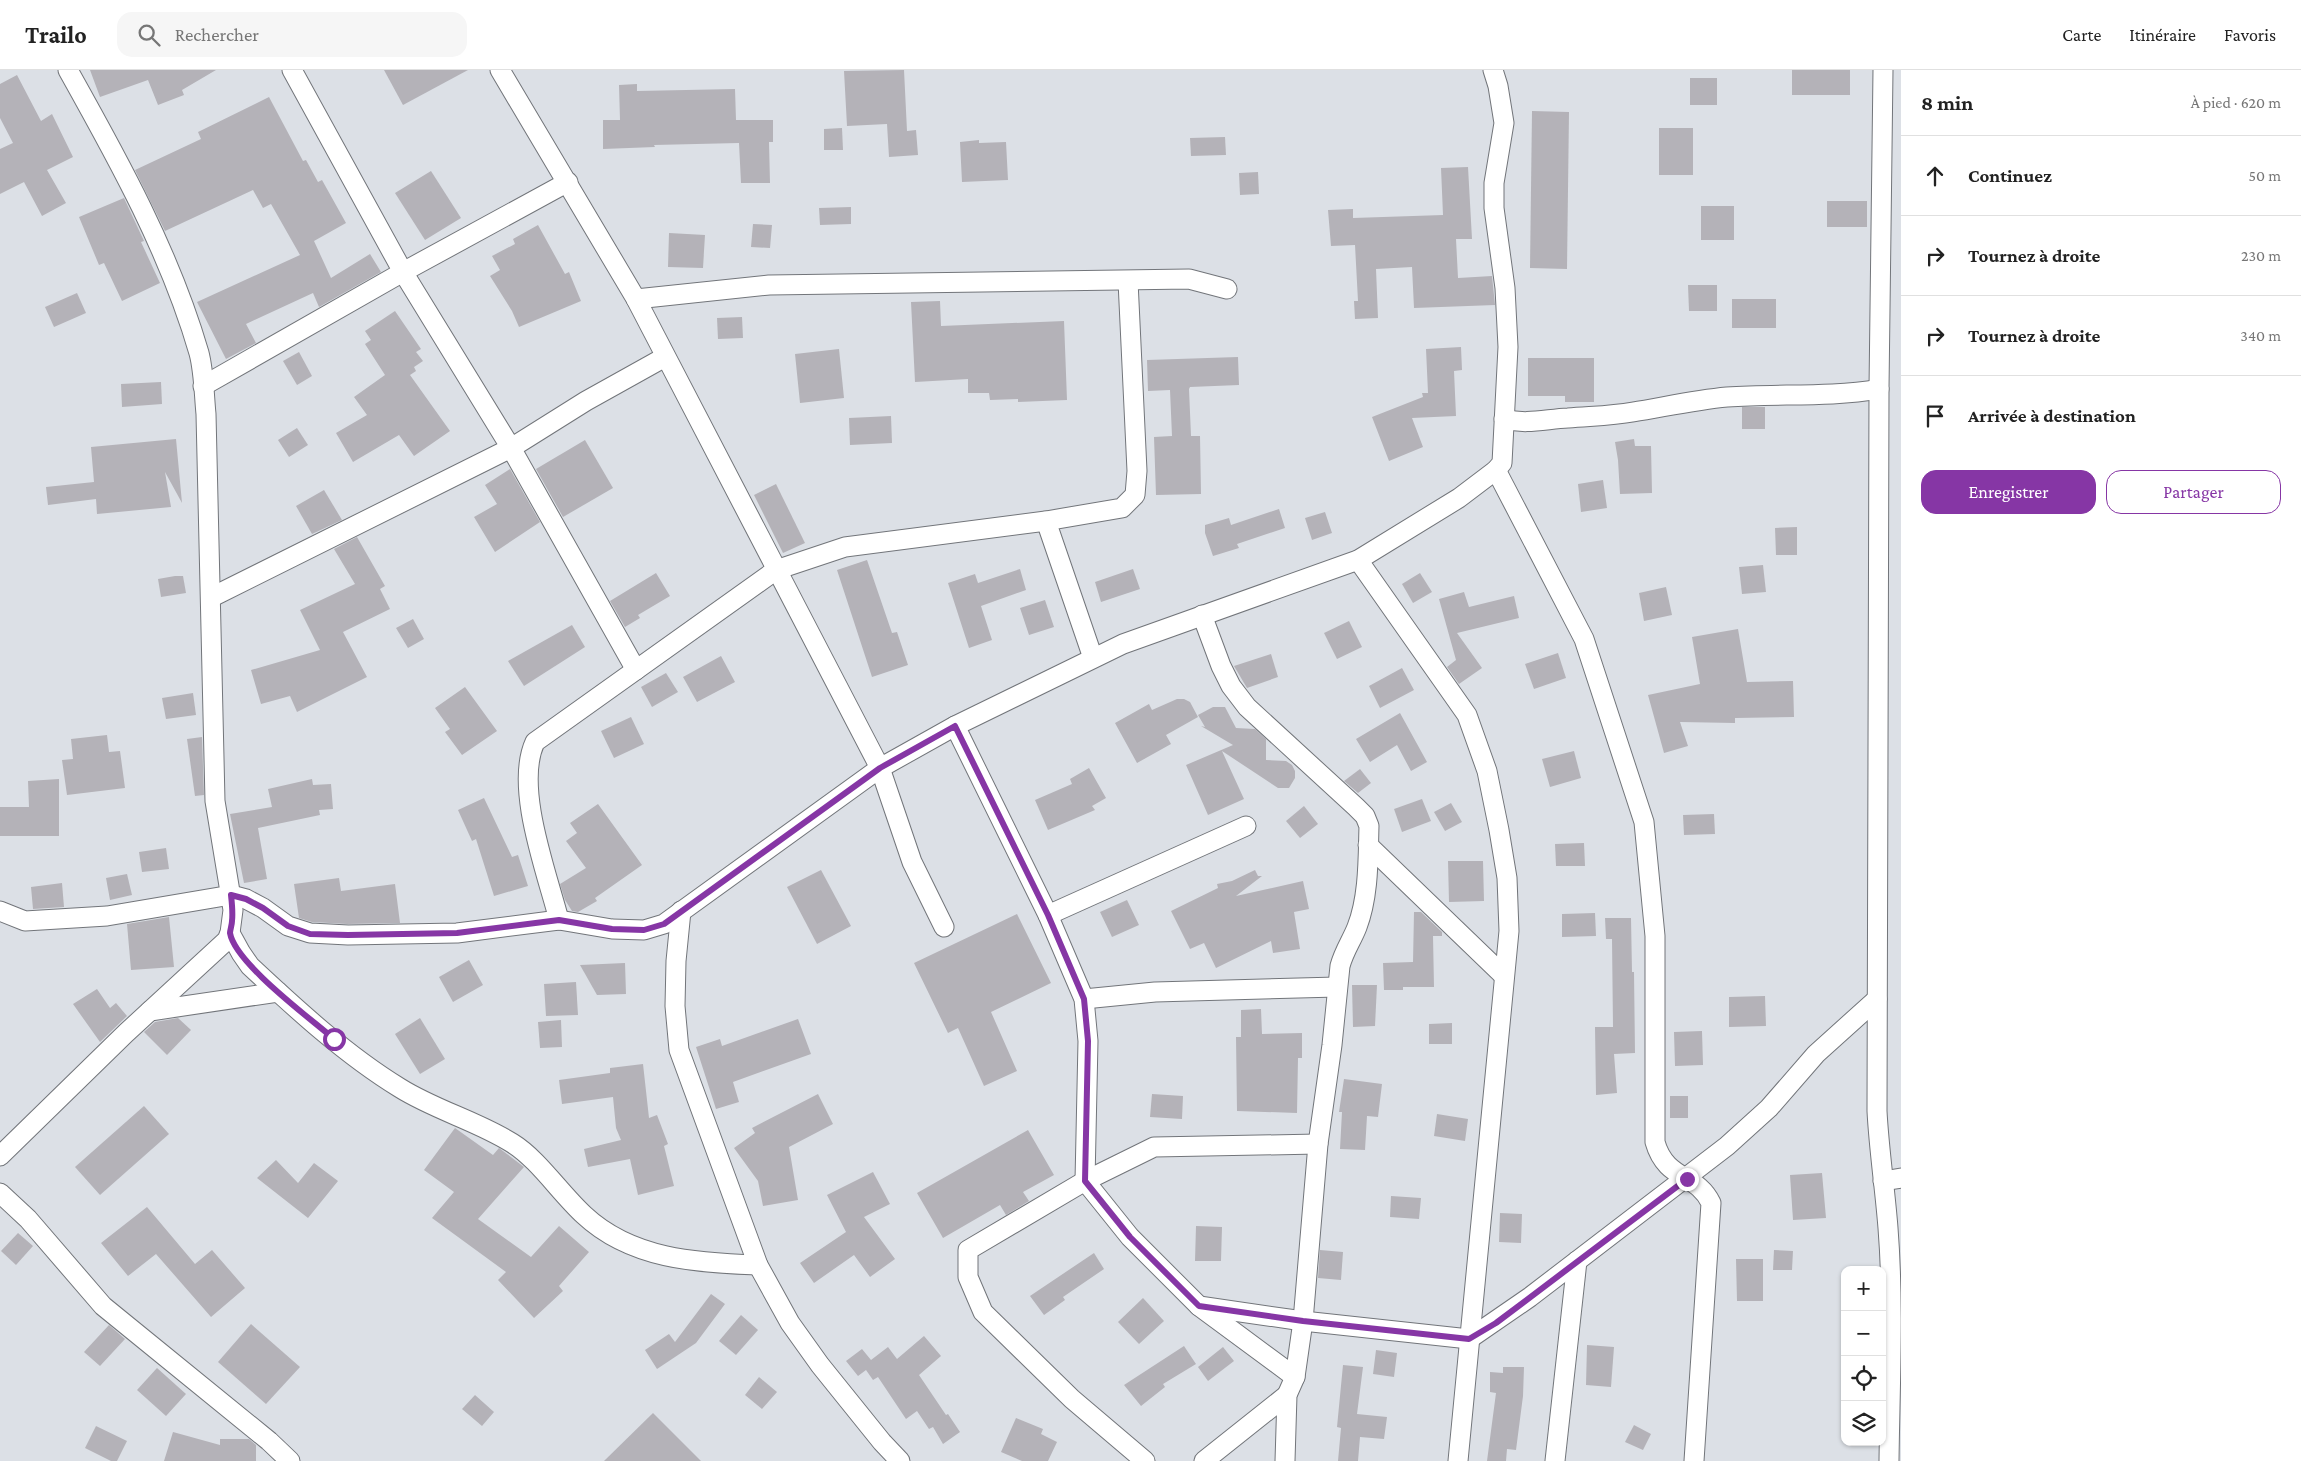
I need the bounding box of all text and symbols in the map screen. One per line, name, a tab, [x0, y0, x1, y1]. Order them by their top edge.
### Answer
search box	[117, 12, 467, 57]
text: Trailo	[25, 21, 87, 48]
icon: search	[135, 21, 163, 49]
text: Rechercher	[175, 24, 259, 45]
text: Carte	[2062, 25, 2101, 45]
text: Itinéraire	[2129, 25, 2196, 45]
text: Favoris	[2224, 25, 2276, 45]
text: 8 min	[1921, 91, 1973, 115]
text: À pied · 620 m	[2191, 94, 2281, 111]
icon: ahead	[1921, 162, 1949, 190]
text: Continuez	[1968, 165, 2052, 186]
text: 50 m	[2249, 167, 2281, 184]
icon: right	[1921, 242, 1949, 270]
text: Tournez à droite	[1968, 245, 2100, 266]
text: 230 m	[2241, 247, 2281, 264]
icon: right	[1921, 322, 1949, 350]
text: Tournez à droite	[1968, 325, 2100, 346]
text: 340 m	[2240, 327, 2281, 344]
icon: arrive	[1921, 402, 1949, 430]
text: Arrivée à destination	[1968, 405, 2136, 426]
button: Enregistrer	[1921, 470, 2096, 514]
button: Partager	[2106, 470, 2281, 514]
route start	[323, 1028, 346, 1051]
route end	[1676, 1168, 1699, 1191]
map controls	[1841, 1266, 1886, 1446]
button: +	[1841, 1266, 1886, 1311]
button: −	[1841, 1311, 1886, 1356]
button: locate	[1841, 1356, 1886, 1401]
button: layers	[1841, 1401, 1886, 1446]

